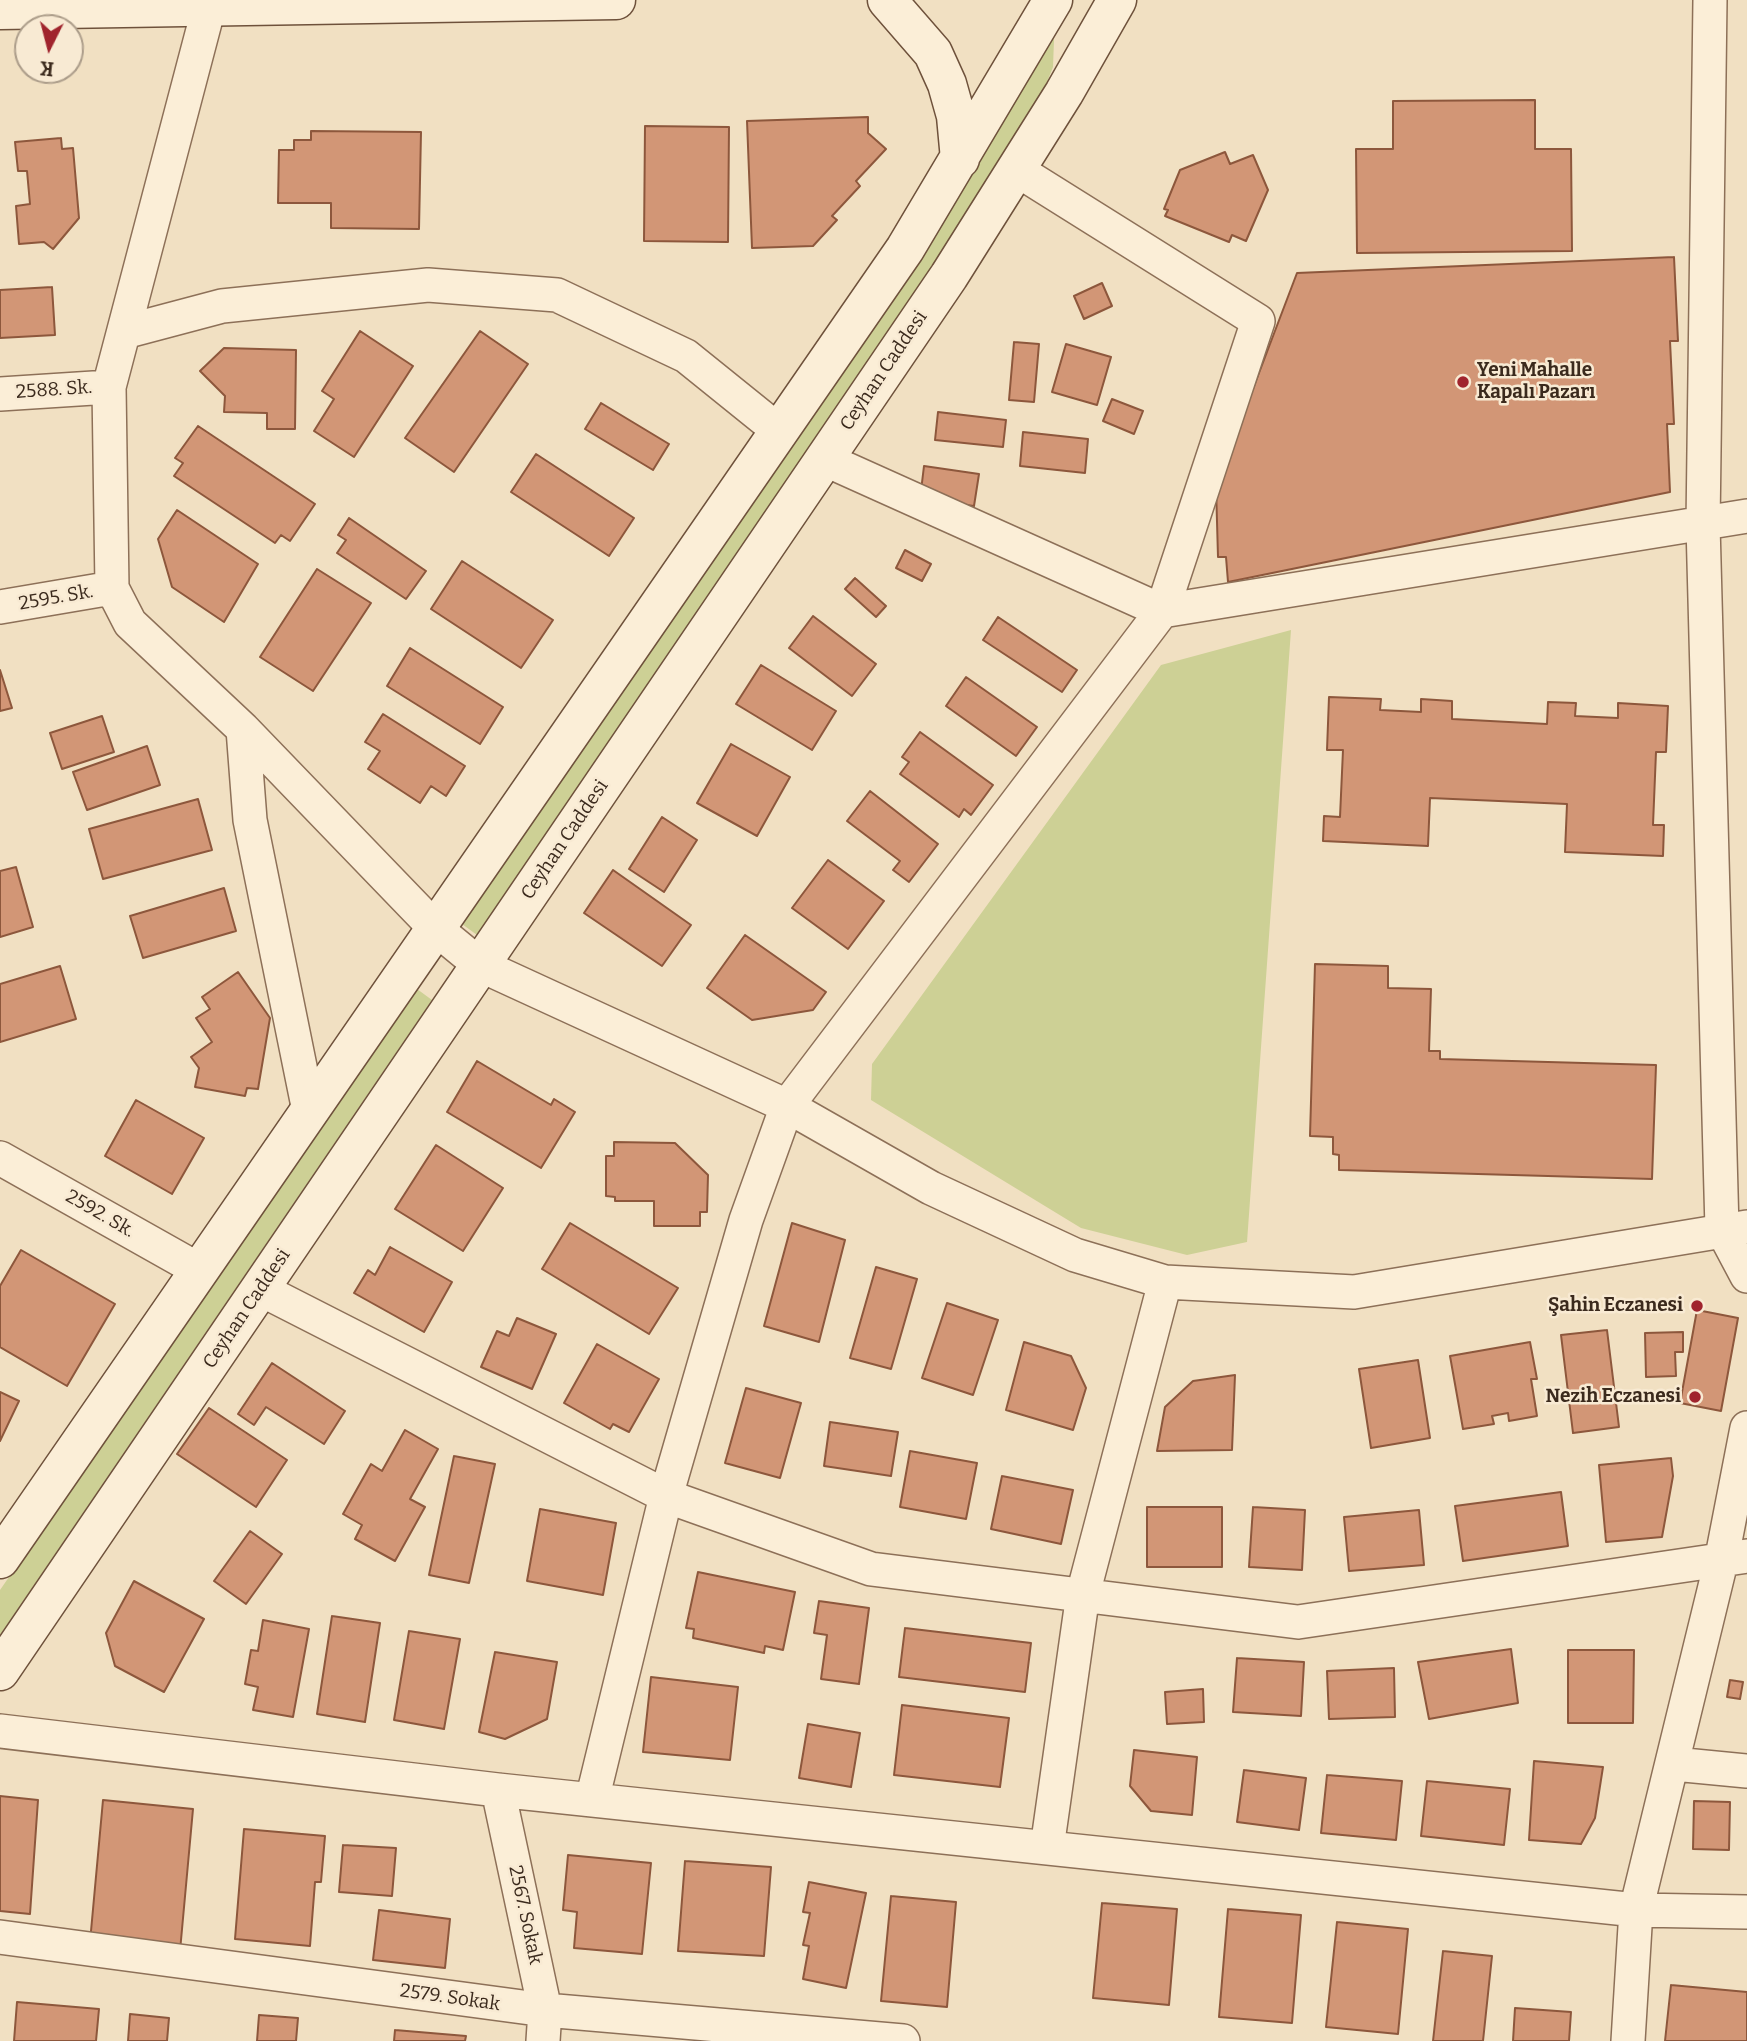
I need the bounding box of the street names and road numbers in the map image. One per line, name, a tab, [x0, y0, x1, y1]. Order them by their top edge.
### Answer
street label: Ceyhan Caddesi	[836, 307, 932, 435]
street label: 2588. Sk.	[15, 376, 93, 404]
street label: 2595. Sk.	[17, 580, 95, 616]
street label: Ceyhan Caddesi	[517, 776, 613, 904]
street label: 2592. Sk.	[61, 1185, 139, 1243]
street label: Ceyhan Caddesi	[199, 1245, 295, 1373]
street label: 2567. Sokak	[503, 1863, 547, 1967]
street label: 2579. Sokak	[399, 1980, 501, 2016]

